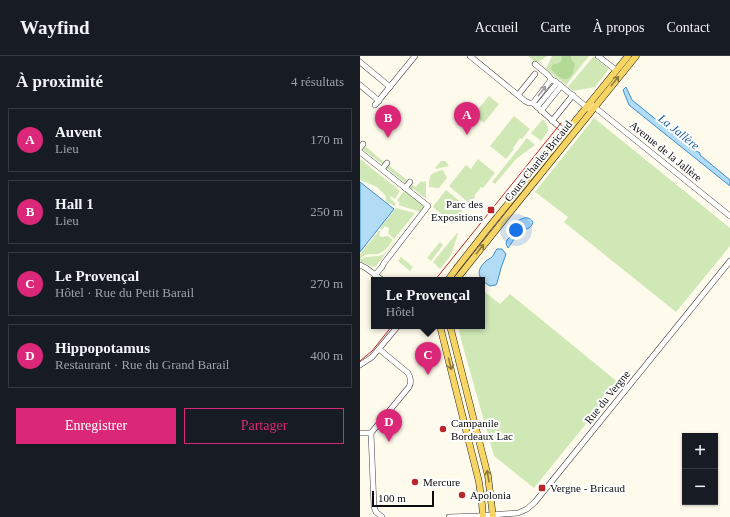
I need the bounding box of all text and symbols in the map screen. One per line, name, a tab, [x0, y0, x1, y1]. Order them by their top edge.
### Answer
text: Wayfind	[20, 17, 90, 38]
text: Accueil	[475, 20, 518, 35]
text: Carte	[540, 20, 571, 35]
text: À propos	[593, 20, 644, 35]
text: Contact	[666, 20, 710, 35]
text: À proximité	[16, 72, 103, 91]
text: 4 résultats	[291, 74, 344, 89]
one-way arrow	[611, 76, 620, 87]
one-way arrow	[538, 86, 547, 97]
pin: A	[454, 102, 480, 135]
pin: B	[375, 105, 401, 138]
water label: La Jallère	[655, 111, 703, 153]
street label: Cours Charles Bricaud	[502, 118, 575, 204]
street label: Avenue de la Jallère	[628, 118, 704, 184]
text: Auvent	[55, 124, 102, 140]
text: A	[25, 132, 35, 147]
text: 170 m	[310, 132, 343, 147]
text: Lieu	[55, 141, 79, 156]
text: Hall 1	[55, 196, 94, 212]
place label: Parc des Expositions	[431, 198, 483, 223]
text: B	[26, 204, 34, 219]
text: 250 m	[310, 204, 343, 219]
marker: Parc des Expositions	[486, 205, 496, 215]
text: Lieu	[55, 213, 79, 228]
your location	[506, 220, 526, 240]
one-way arrow	[476, 244, 484, 255]
text: Le Provençal	[55, 268, 139, 284]
text: C	[25, 276, 35, 291]
text: 270 m	[310, 276, 343, 291]
popup	[371, 277, 485, 329]
text: Hôtel · Rue du Petit Barail	[55, 285, 194, 300]
text: Le Provençal	[386, 287, 470, 303]
text: Hôtel	[386, 304, 415, 319]
text: Hippopotamus	[55, 340, 150, 356]
pin: C	[415, 342, 441, 375]
text: D	[25, 348, 35, 363]
text: 400 m	[310, 348, 343, 363]
text: Restaurant · Rue du Grand Barail	[55, 357, 229, 372]
one-way arrow	[446, 357, 454, 370]
street label: Rue du Vergne	[582, 368, 632, 426]
button: Enregistrer	[16, 408, 176, 444]
button: Partager	[184, 408, 344, 444]
pin: D	[376, 409, 402, 442]
place label: Campanile Bordeaux Lac	[451, 417, 513, 442]
marker: Campanile Bordeaux Lac	[438, 424, 448, 434]
map controls	[682, 433, 718, 505]
button: +	[682, 433, 718, 469]
button: −	[682, 469, 718, 505]
one-way arrow	[484, 470, 492, 483]
place label: Mercure	[423, 476, 460, 488]
marker: Mercure	[410, 477, 420, 487]
place label: Vergne - Bricaud	[550, 482, 625, 494]
marker: Vergne - Bricaud	[537, 483, 547, 493]
scale bar	[372, 489, 434, 508]
place label: Apolonia	[470, 489, 511, 501]
marker: Apolonia	[457, 490, 467, 500]
text: 100 m	[378, 492, 406, 504]

